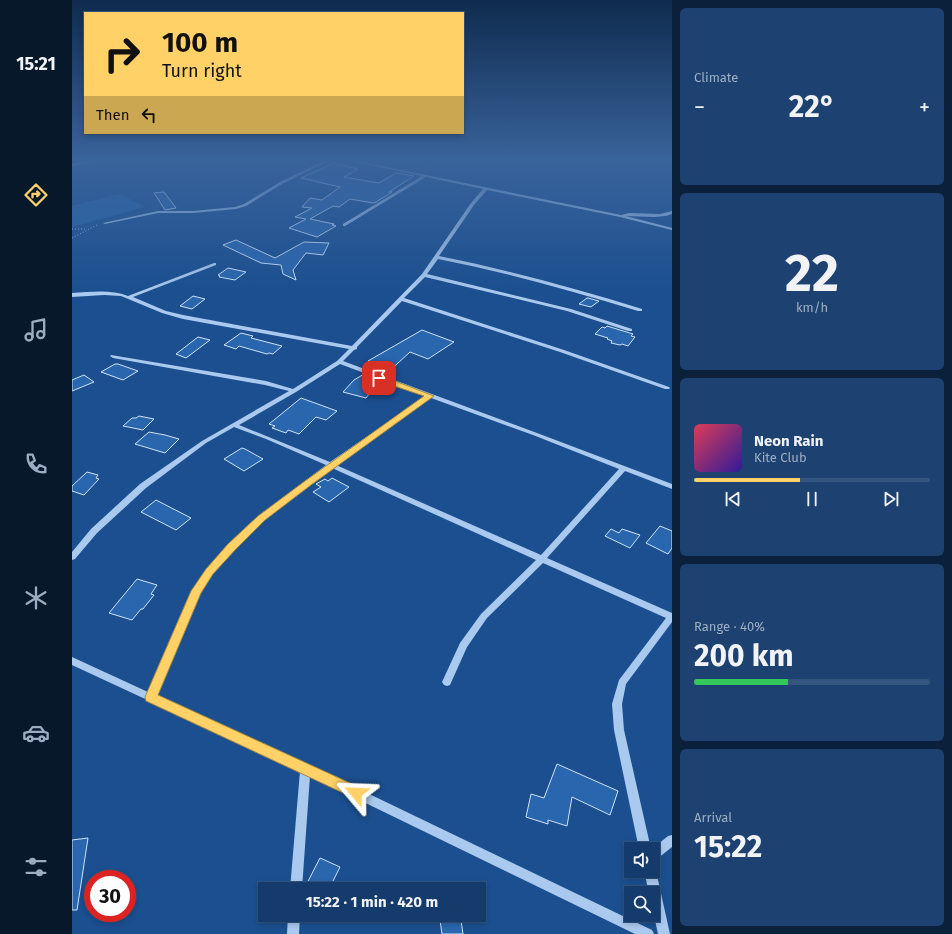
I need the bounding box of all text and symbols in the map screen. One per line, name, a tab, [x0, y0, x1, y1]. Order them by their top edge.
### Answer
text: 100 m	[162, 26, 238, 59]
icon: right	[96, 28, 148, 80]
text: 15:21	[16, 53, 56, 75]
text: Turn right	[162, 60, 242, 82]
text: Climate	[694, 70, 738, 85]
text: 22°	[789, 89, 835, 125]
text: −	[694, 94, 705, 121]
text: +	[919, 94, 930, 121]
icon: left	[138, 104, 160, 126]
text: Then	[96, 106, 130, 124]
icon: directions	[22, 181, 50, 209]
text: 22	[785, 242, 839, 305]
text: km/h	[796, 300, 828, 315]
icon: music	[22, 316, 50, 344]
pin	[362, 361, 396, 395]
icon: arrive	[368, 367, 390, 389]
text: Neon Rain	[754, 432, 823, 450]
icon: phone	[22, 450, 50, 478]
text: Kite Club	[754, 450, 807, 465]
icon: previous	[722, 488, 744, 510]
icon: pause	[801, 488, 823, 510]
icon: next	[880, 488, 902, 510]
icon: climate	[22, 584, 50, 612]
text: Range · 40%	[694, 619, 765, 634]
text: 200 km	[694, 638, 794, 674]
icon: car	[22, 719, 50, 747]
position arrow	[335, 772, 377, 814]
text: Arrival	[694, 810, 732, 825]
text: 15:22	[694, 829, 762, 865]
map controls	[624, 842, 660, 922]
button: sound	[624, 842, 660, 878]
icon: filters	[22, 853, 50, 881]
speed limit sign: 30	[84, 870, 136, 922]
button: search	[624, 886, 660, 922]
text: 15:22 · 1 min · 420 m	[306, 893, 438, 911]

